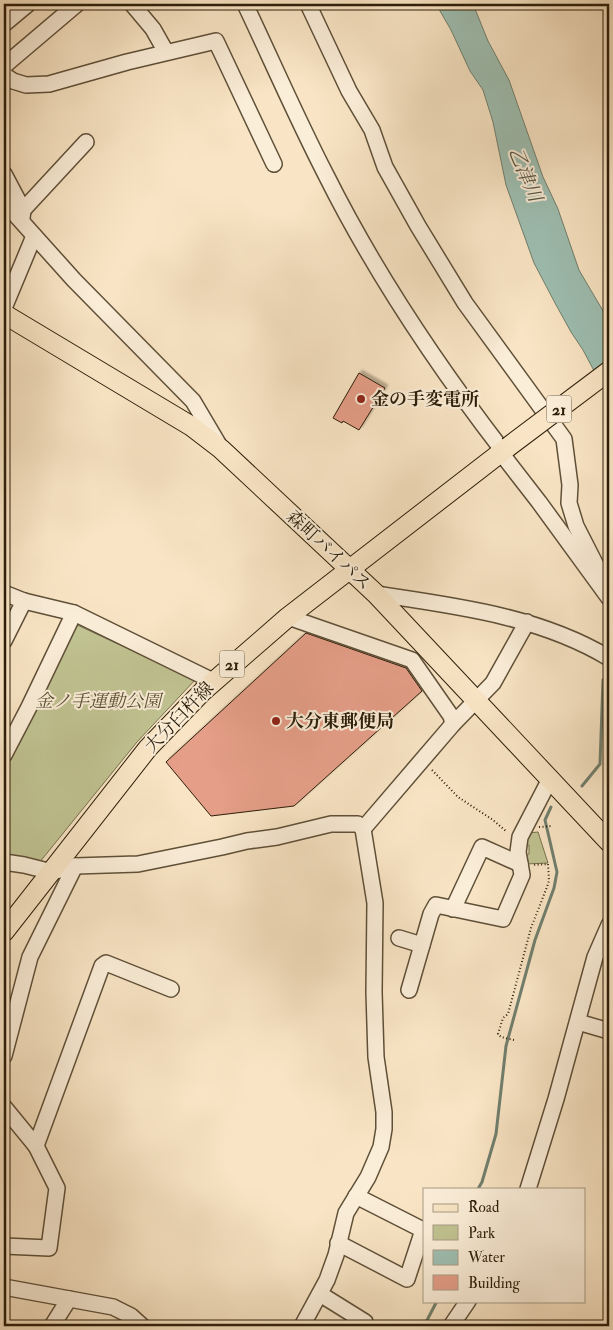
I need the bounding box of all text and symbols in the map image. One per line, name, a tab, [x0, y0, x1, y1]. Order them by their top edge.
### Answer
water label: 乙津川	[503, 143, 548, 207]
place label: 金の手変電所	[371, 388, 479, 411]
marker: 金の手変電所	[355, 393, 367, 405]
road number: 21	[546, 396, 572, 422]
street label: 森町バイパス	[281, 505, 376, 595]
road number: 21	[220, 651, 244, 678]
street label: 大分臼杵線	[140, 677, 219, 758]
park label: 金ノ手運動公園	[35, 690, 164, 713]
place label: 大分東郵便局	[286, 710, 394, 733]
marker: 大分東郵便局	[270, 715, 282, 727]
legend	[423, 1188, 586, 1302]
text: Road	[468, 1198, 500, 1217]
text: Park	[468, 1224, 495, 1243]
text: Water	[467, 1248, 505, 1267]
text: Building	[468, 1274, 520, 1293]

